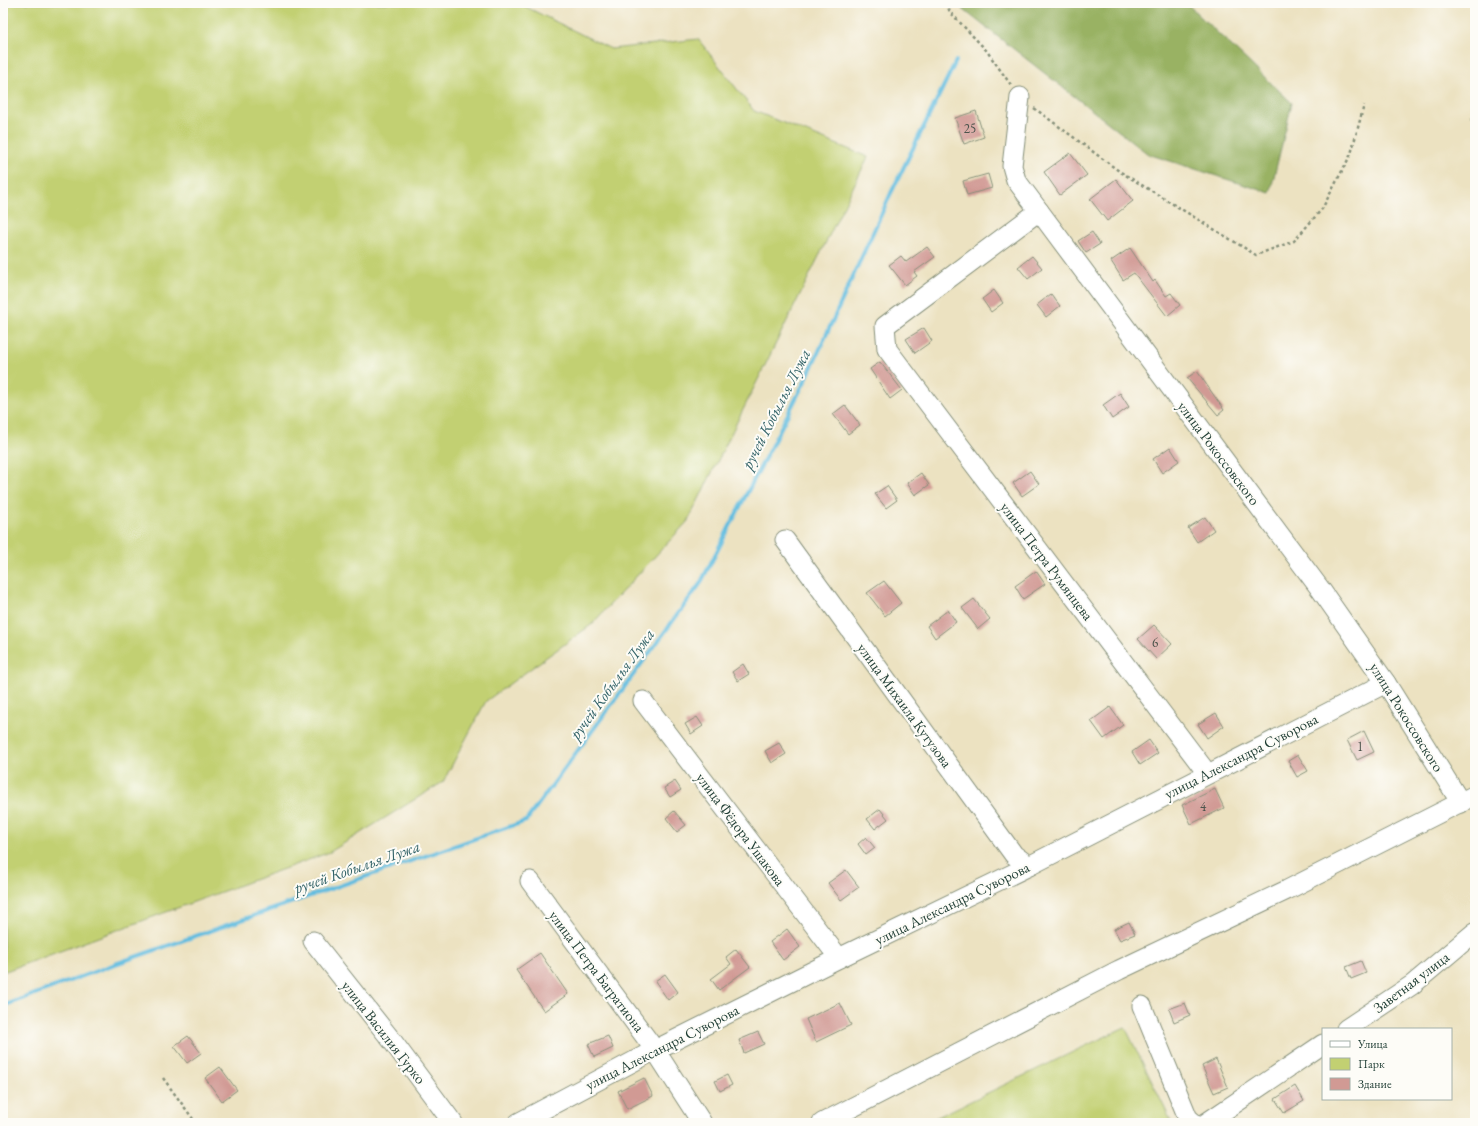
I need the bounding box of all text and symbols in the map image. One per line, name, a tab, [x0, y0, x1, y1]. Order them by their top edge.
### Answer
house number: 25	[964, 120, 976, 137]
water label: ручей Кобылья Лужа	[736, 345, 815, 474]
street label: улица Рокоссовского	[1174, 397, 1264, 509]
street label: улица Петра Румянцева	[996, 498, 1098, 624]
water label: ручей Кобылья Лужа	[564, 624, 659, 745]
house number: 6	[1152, 634, 1158, 651]
street label: улица Михаила Кутузова	[853, 639, 957, 771]
street label: улица Рокоссовского	[1366, 659, 1448, 775]
street label: улица Александра Суворова	[1161, 709, 1321, 803]
house number: 1	[1357, 738, 1363, 755]
street label: улица Фёдора Ушакова	[692, 768, 790, 890]
house number: 4	[1200, 798, 1207, 815]
water label: ручей Кобылья Лужа	[289, 836, 423, 899]
street label: улица Александра Суворова	[871, 857, 1033, 949]
street label: улица Петра Багратиона	[545, 906, 649, 1036]
street label: Заветная улица	[1369, 947, 1453, 1017]
street label: улица Василия Гурко	[338, 976, 430, 1088]
street label: улица Александра Суворова	[582, 1000, 742, 1094]
legend	[1322, 1028, 1452, 1100]
text: Улица	[1357, 1036, 1388, 1052]
text: Парк	[1358, 1056, 1385, 1072]
text: Здание	[1358, 1076, 1392, 1092]

